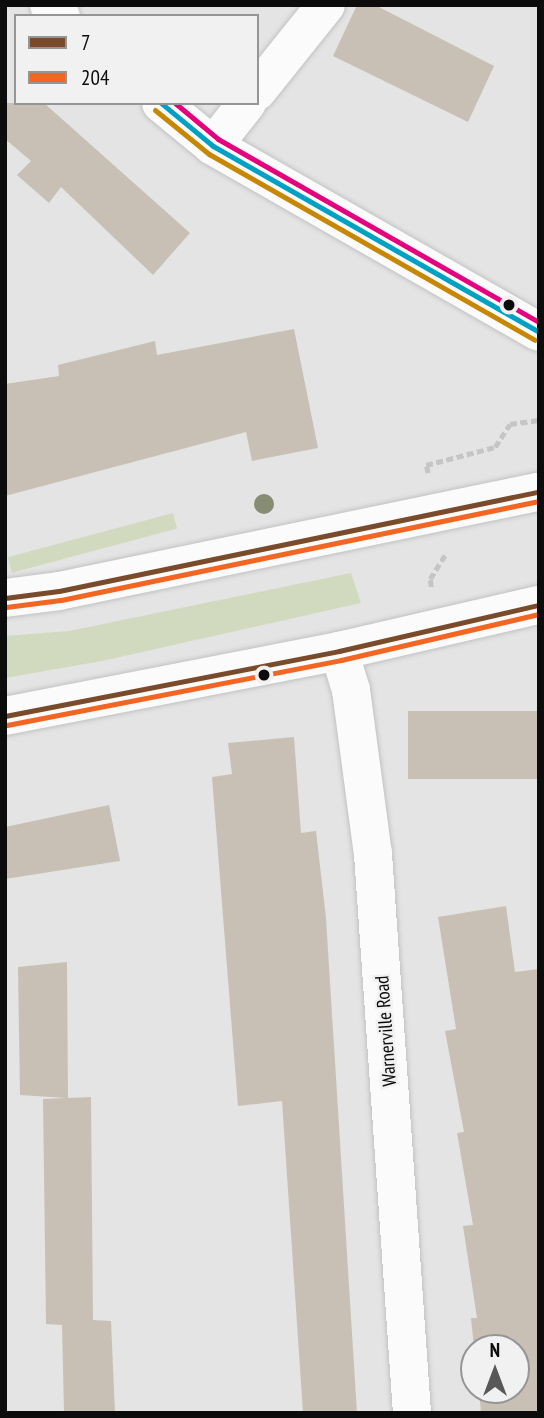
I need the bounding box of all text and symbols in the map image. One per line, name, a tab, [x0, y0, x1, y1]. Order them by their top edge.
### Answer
legend	[14, 14, 259, 105]
text: 7	[81, 29, 90, 56]
text: 204	[81, 64, 109, 91]
unlabelled marker	[502, 298, 516, 312]
unlabelled marker	[257, 668, 271, 682]
street label: Warnerville Road	[371, 975, 401, 1087]
north arrow	[460, 1334, 530, 1404]
text: N	[490, 1338, 500, 1362]

